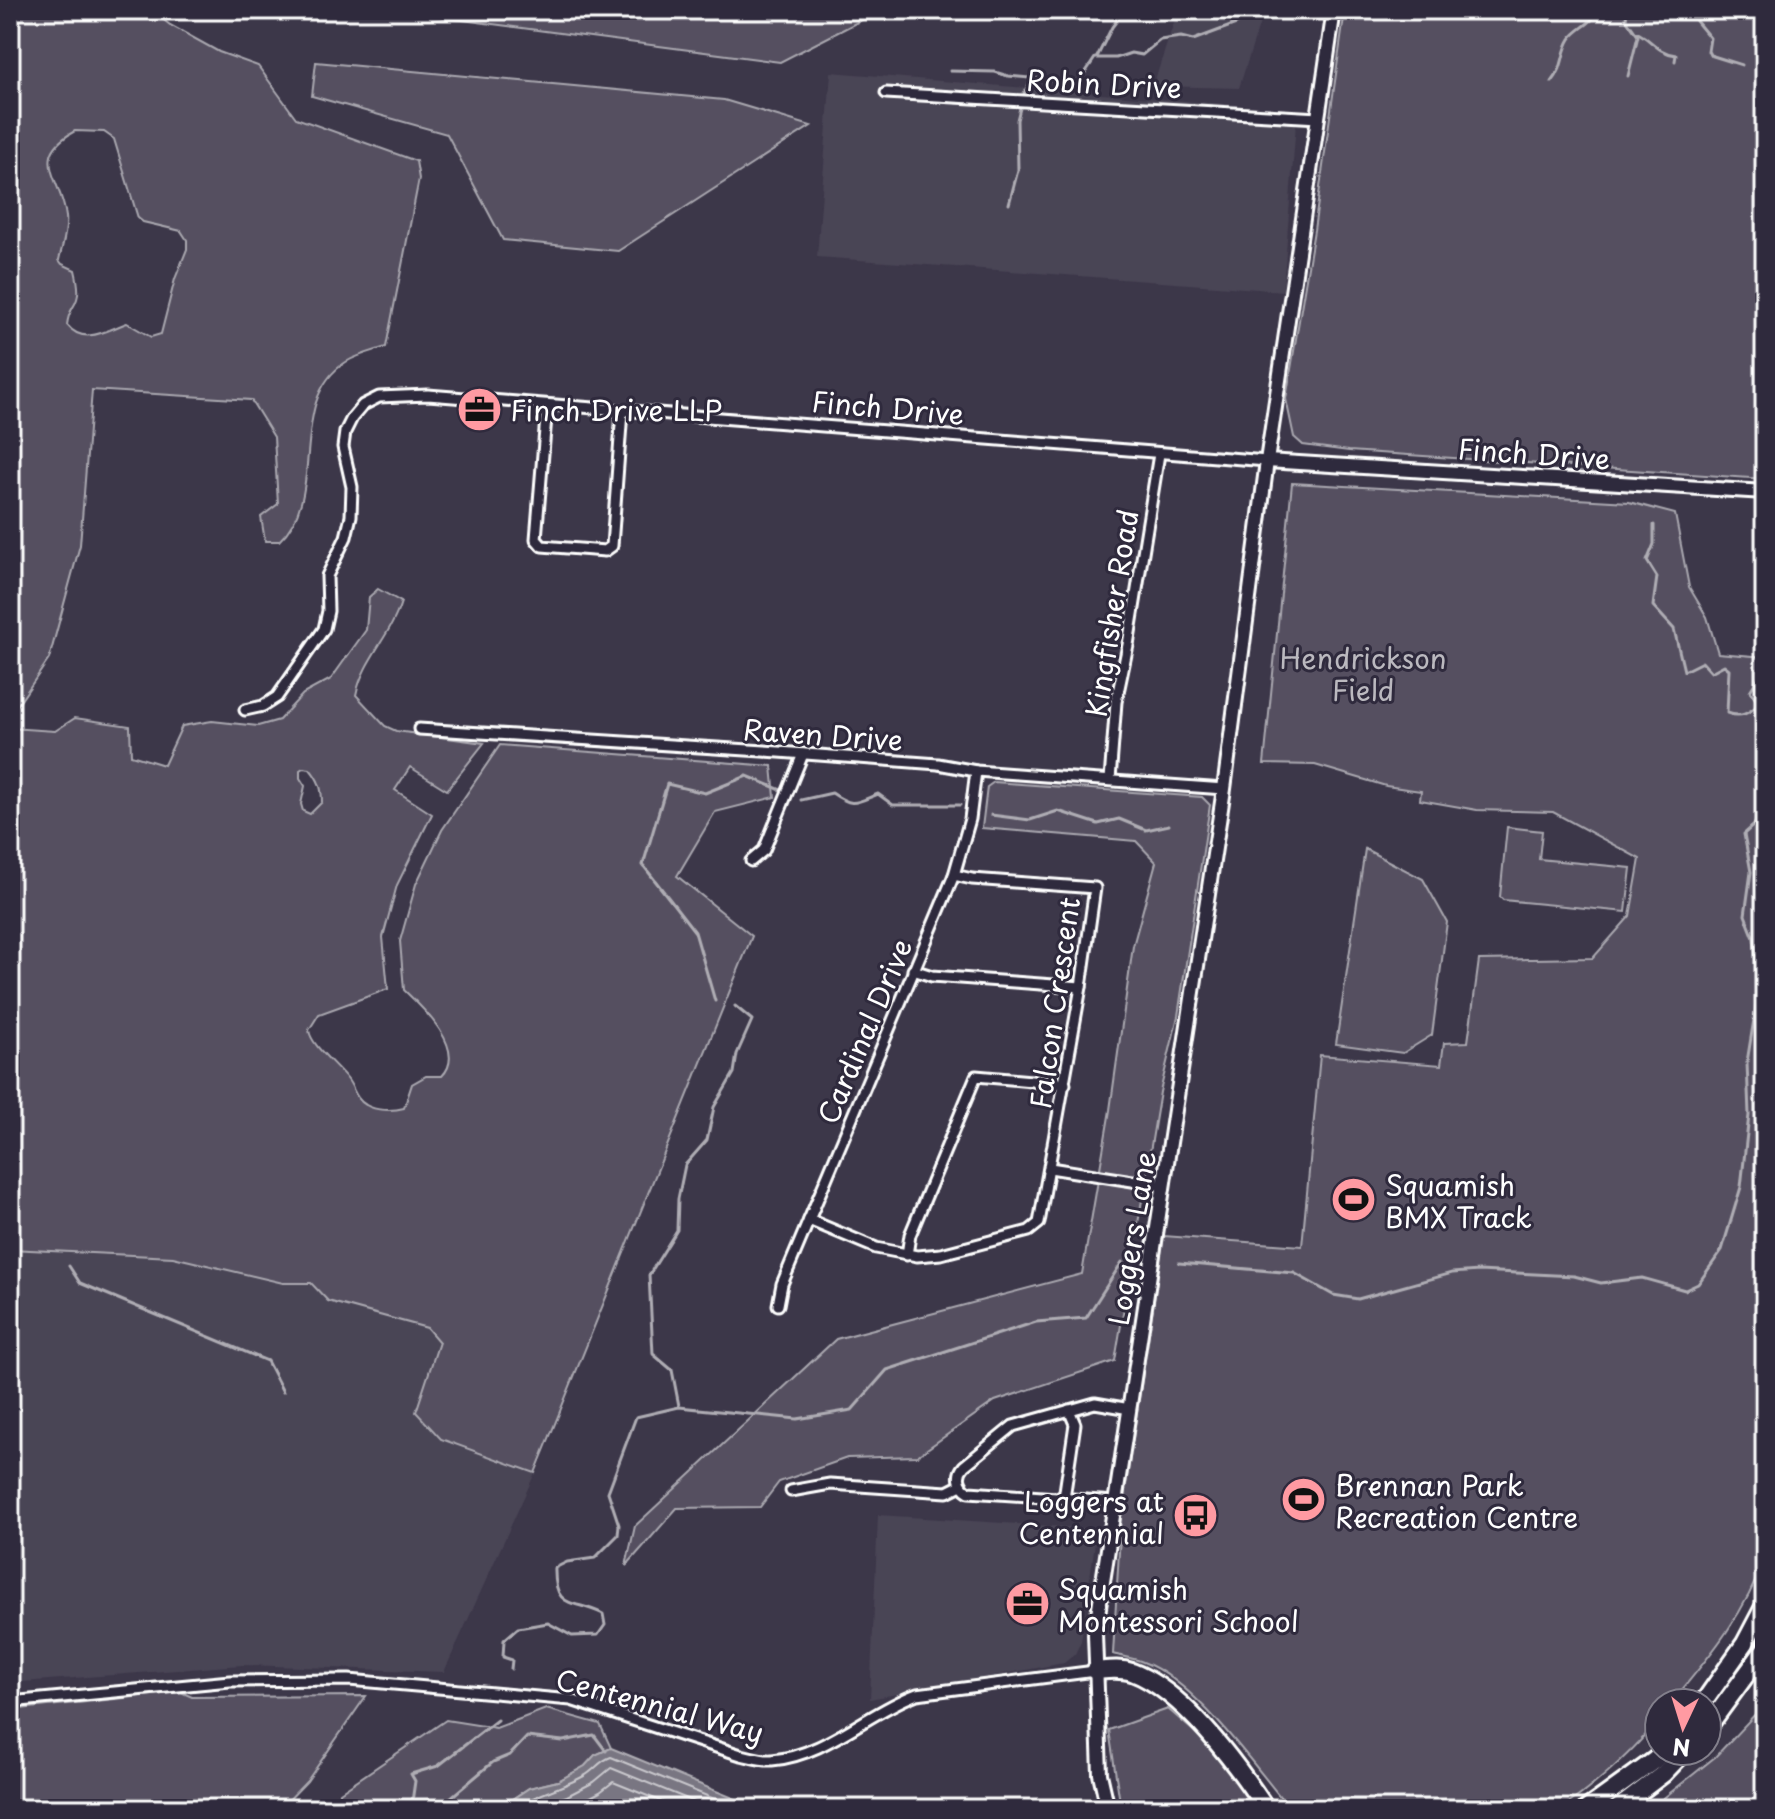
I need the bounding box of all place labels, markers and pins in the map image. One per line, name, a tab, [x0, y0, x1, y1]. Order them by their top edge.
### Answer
office icon: Finch Drive LLP	[455, 385, 503, 433]
place label: Finch Drive LLP	[510, 388, 722, 431]
place label: Squamish BMX Track	[1385, 1163, 1532, 1238]
sports icon: Squamish BMX Track	[1330, 1176, 1378, 1224]
place label: Brennan Park Recreation Centre	[1335, 1463, 1578, 1538]
sports icon: Brennan Park Recreation Centre	[1280, 1476, 1328, 1524]
place label: Loggers at Centennial	[1018, 1479, 1164, 1554]
bus stop icon: Loggers at Centennial	[1171, 1492, 1219, 1540]
place label: Squamish Montessori School	[1058, 1567, 1299, 1642]
office icon: Squamish Montessori School	[1003, 1580, 1051, 1628]

